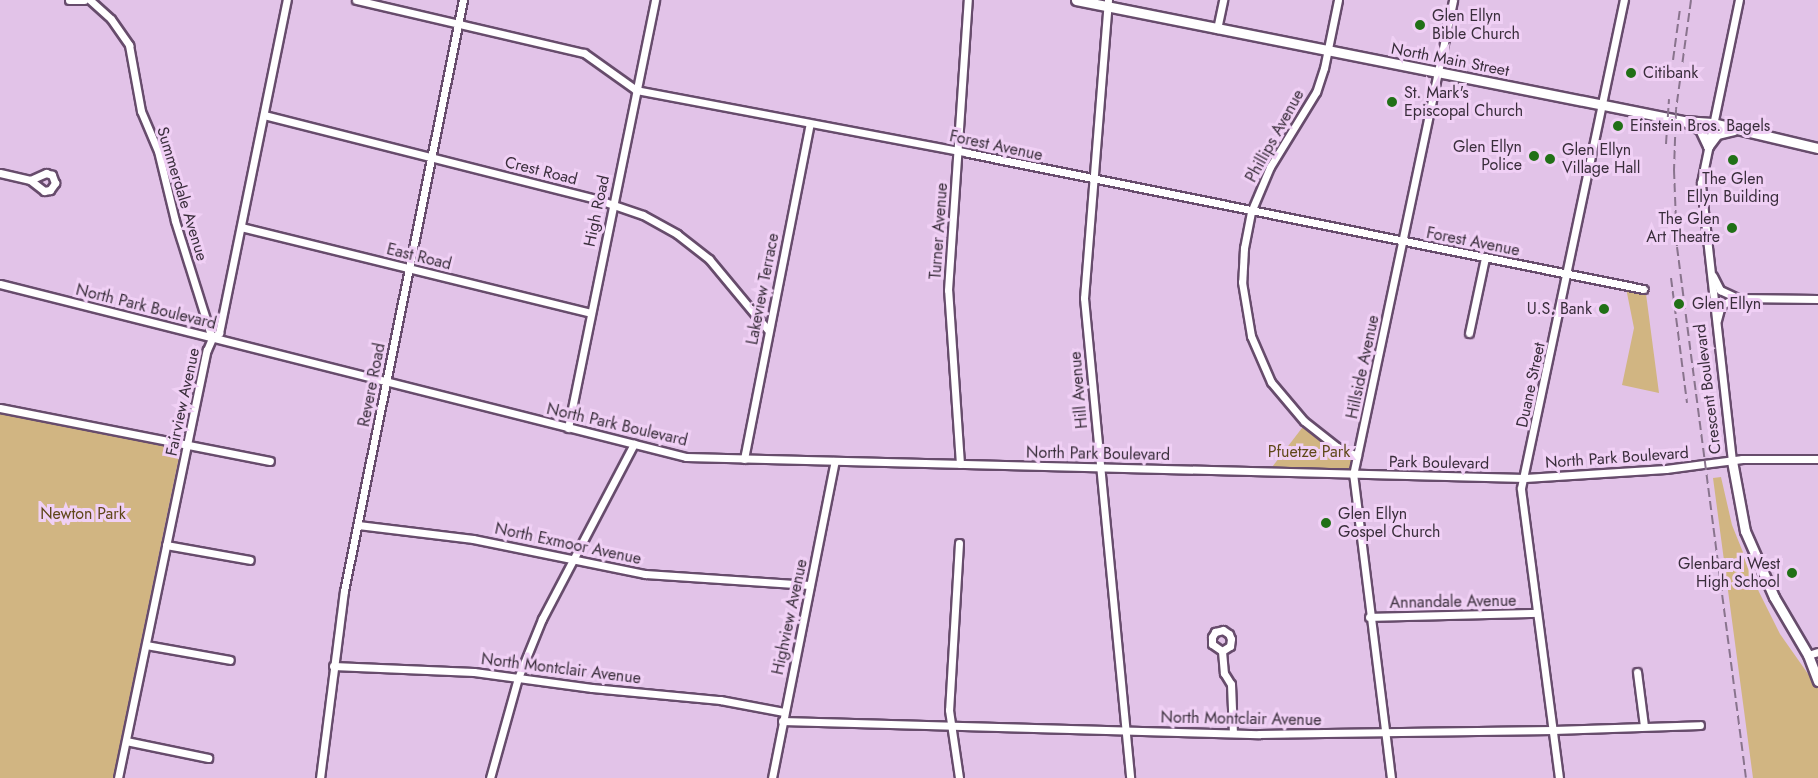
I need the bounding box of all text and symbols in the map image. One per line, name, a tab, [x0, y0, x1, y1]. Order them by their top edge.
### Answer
place label: Glen Ellyn Bible Church	[1432, 6, 1520, 44]
marker: Glen Ellyn Bible Church	[1413, 18, 1427, 32]
street label: North Main Street	[1389, 39, 1511, 81]
place label: Citibank	[1643, 63, 1698, 83]
marker: Citibank	[1624, 66, 1638, 80]
place label: St. Mark's Episcopal Church	[1404, 83, 1523, 121]
street label: Phillips Avenue	[1242, 86, 1308, 186]
marker: St. Mark's Episcopal Church	[1385, 95, 1399, 109]
place label: Einstein Bros. Bagels	[1630, 116, 1770, 136]
marker: Einstein Bros. Bagels	[1611, 119, 1625, 133]
street label: Summerdale Avenue	[152, 125, 212, 263]
street label: Forest Avenue	[948, 127, 1044, 165]
place label: Glen Ellyn Police	[1453, 137, 1522, 175]
place label: Glen Ellyn Village Hall	[1562, 140, 1640, 178]
marker: Glen Ellyn Police	[1527, 149, 1541, 163]
marker: Glen Ellyn Village Hall	[1543, 152, 1557, 166]
street label: Crest Road	[503, 153, 579, 189]
marker: The Glen Ellyn Building	[1726, 153, 1740, 167]
place label: The Glen Ellyn Building	[1687, 169, 1779, 207]
street label: High Road	[580, 174, 614, 248]
street label: Turner Avenue	[926, 182, 952, 280]
place label: The Glen Art Theatre	[1646, 209, 1720, 247]
marker: The Glen Art Theatre	[1725, 221, 1739, 235]
street label: Forest Avenue	[1425, 224, 1521, 260]
street label: Lakeview Terrace	[743, 232, 783, 346]
street label: East Road	[385, 240, 453, 274]
street label: North Park Boulevard	[74, 280, 218, 334]
place label: Glen Ellyn	[1692, 294, 1761, 314]
marker: Glen Ellyn	[1670, 295, 1688, 313]
place label: U.S. Bank	[1527, 299, 1592, 319]
marker: U.S. Bank	[1597, 302, 1611, 316]
street label: Hillside Avenue	[1343, 313, 1383, 421]
street label: Crescent Boulevard	[1690, 323, 1726, 455]
street label: Duane Street	[1513, 341, 1549, 429]
street label: Revere Road	[354, 342, 390, 428]
street label: Fairview Avenue	[162, 346, 204, 458]
street label: Hill Avenue	[1066, 351, 1092, 429]
street label: North Park Boulevard	[545, 399, 689, 451]
park label: Pfuetze Park	[1268, 442, 1350, 462]
street label: North Park Boulevard	[1026, 443, 1170, 465]
street label: North Park Boulevard	[1544, 443, 1690, 473]
street label: Park Boulevard	[1389, 453, 1489, 473]
park label: Newton Park	[40, 504, 126, 524]
place label: Glen Ellyn Gospel Church	[1338, 504, 1440, 542]
marker: Glen Ellyn Gospel Church	[1319, 516, 1333, 530]
street label: North Exmoor Avenue	[493, 519, 643, 569]
place label: Glenbard West High School	[1678, 554, 1780, 592]
street label: Highview Avenue	[768, 557, 812, 677]
marker: Glenbard West High School	[1785, 566, 1799, 580]
street label: Annandale Avenue	[1389, 591, 1517, 613]
street label: North Montclair Avenue	[480, 650, 642, 688]
street label: North Montclair Avenue	[1160, 708, 1322, 730]

